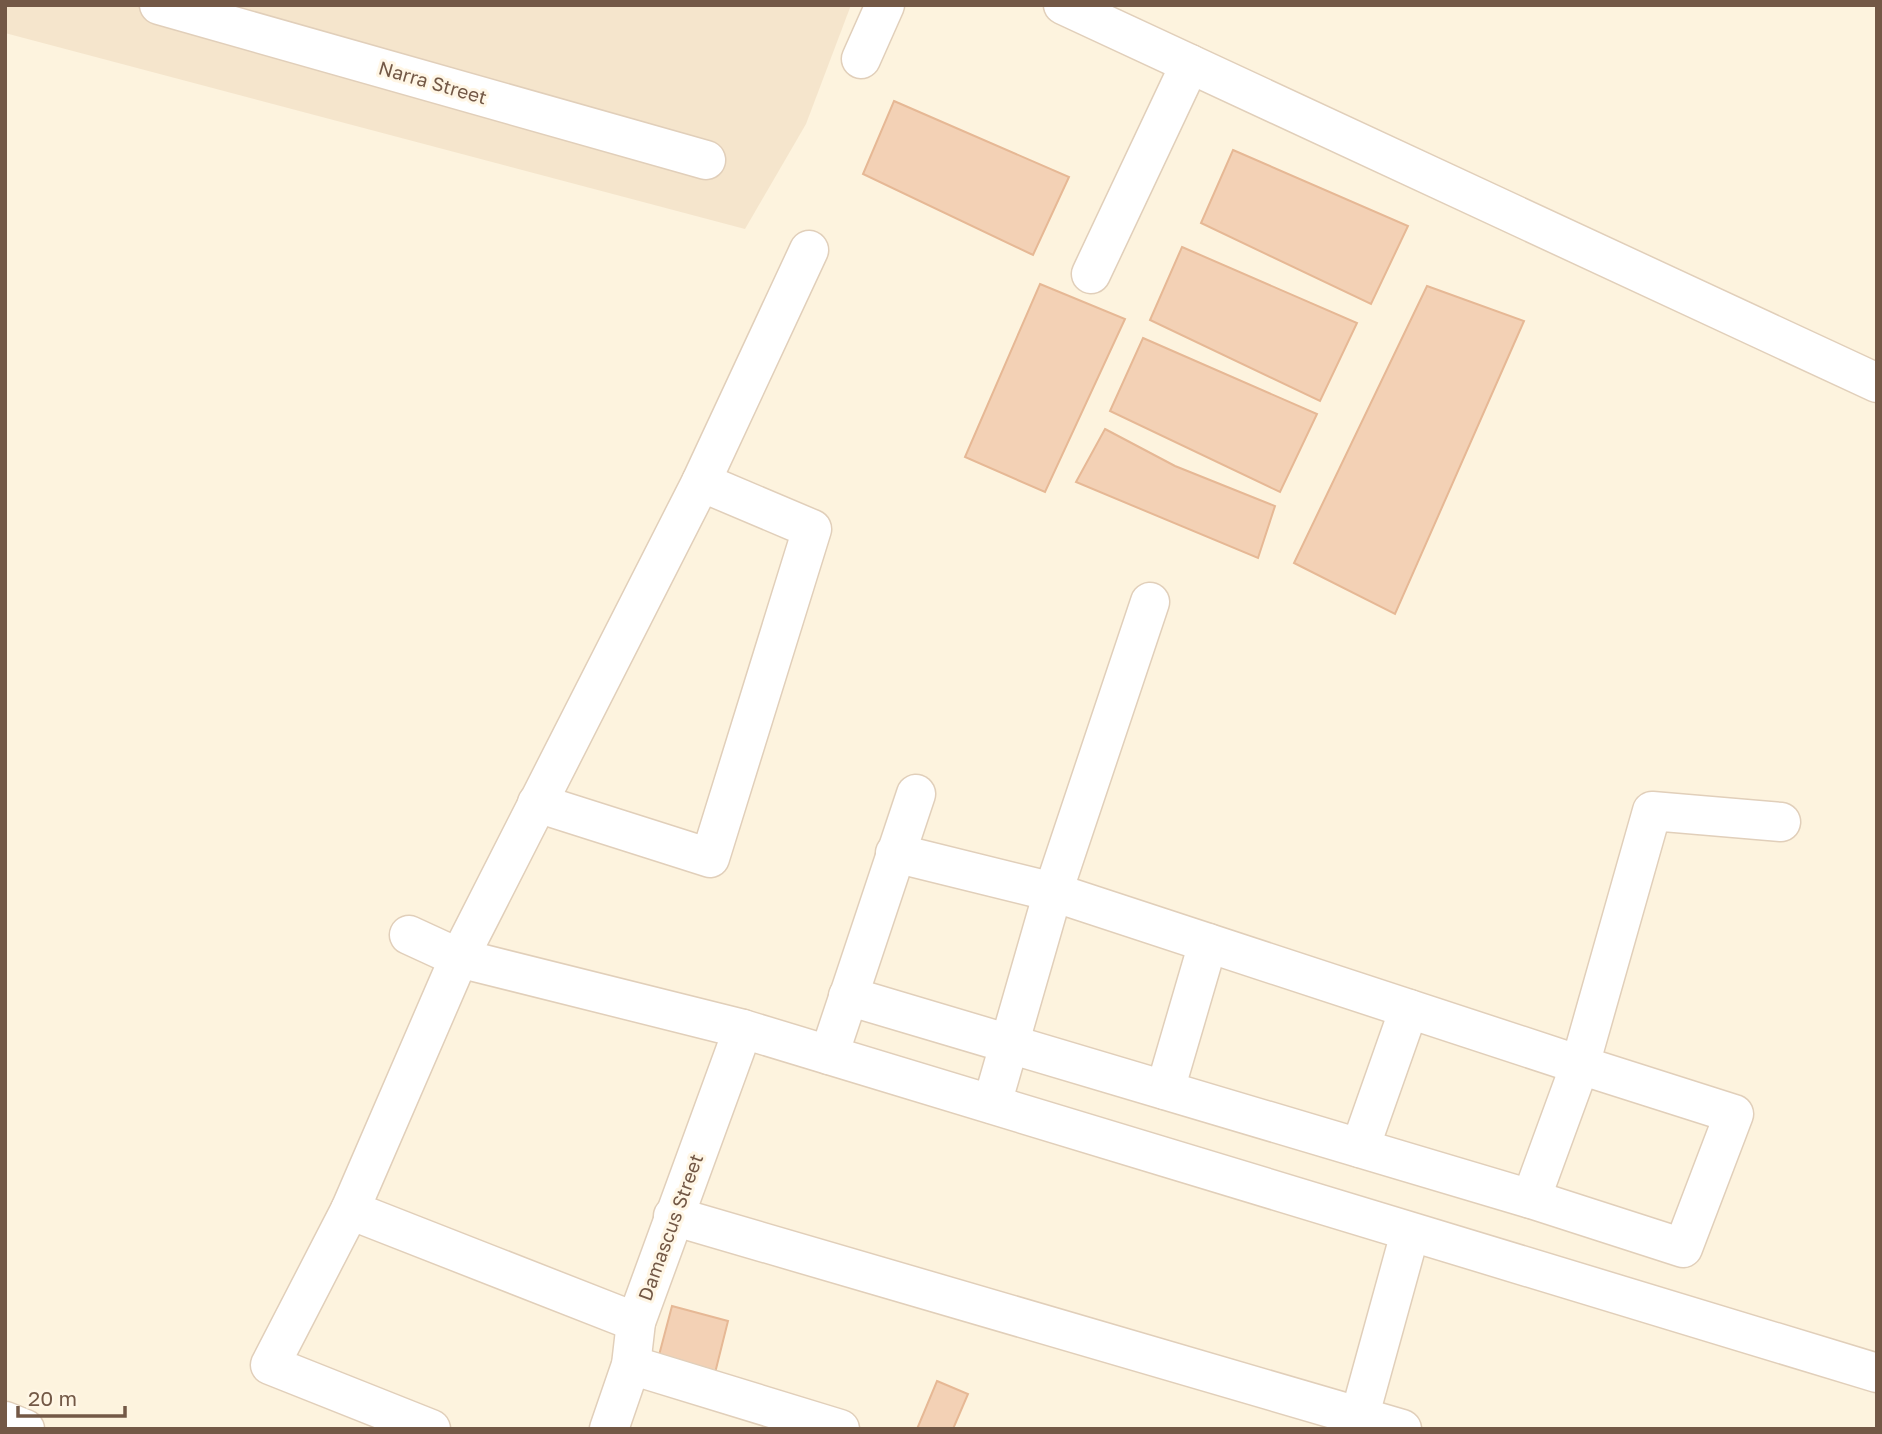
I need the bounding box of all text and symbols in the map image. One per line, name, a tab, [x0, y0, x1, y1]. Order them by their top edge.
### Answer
street label: Narra Street	[376, 56, 490, 108]
street label: Damascus Street	[633, 1150, 707, 1304]
scale bar	[18, 1374, 124, 1418]
text: 20 m	[28, 1385, 77, 1411]

